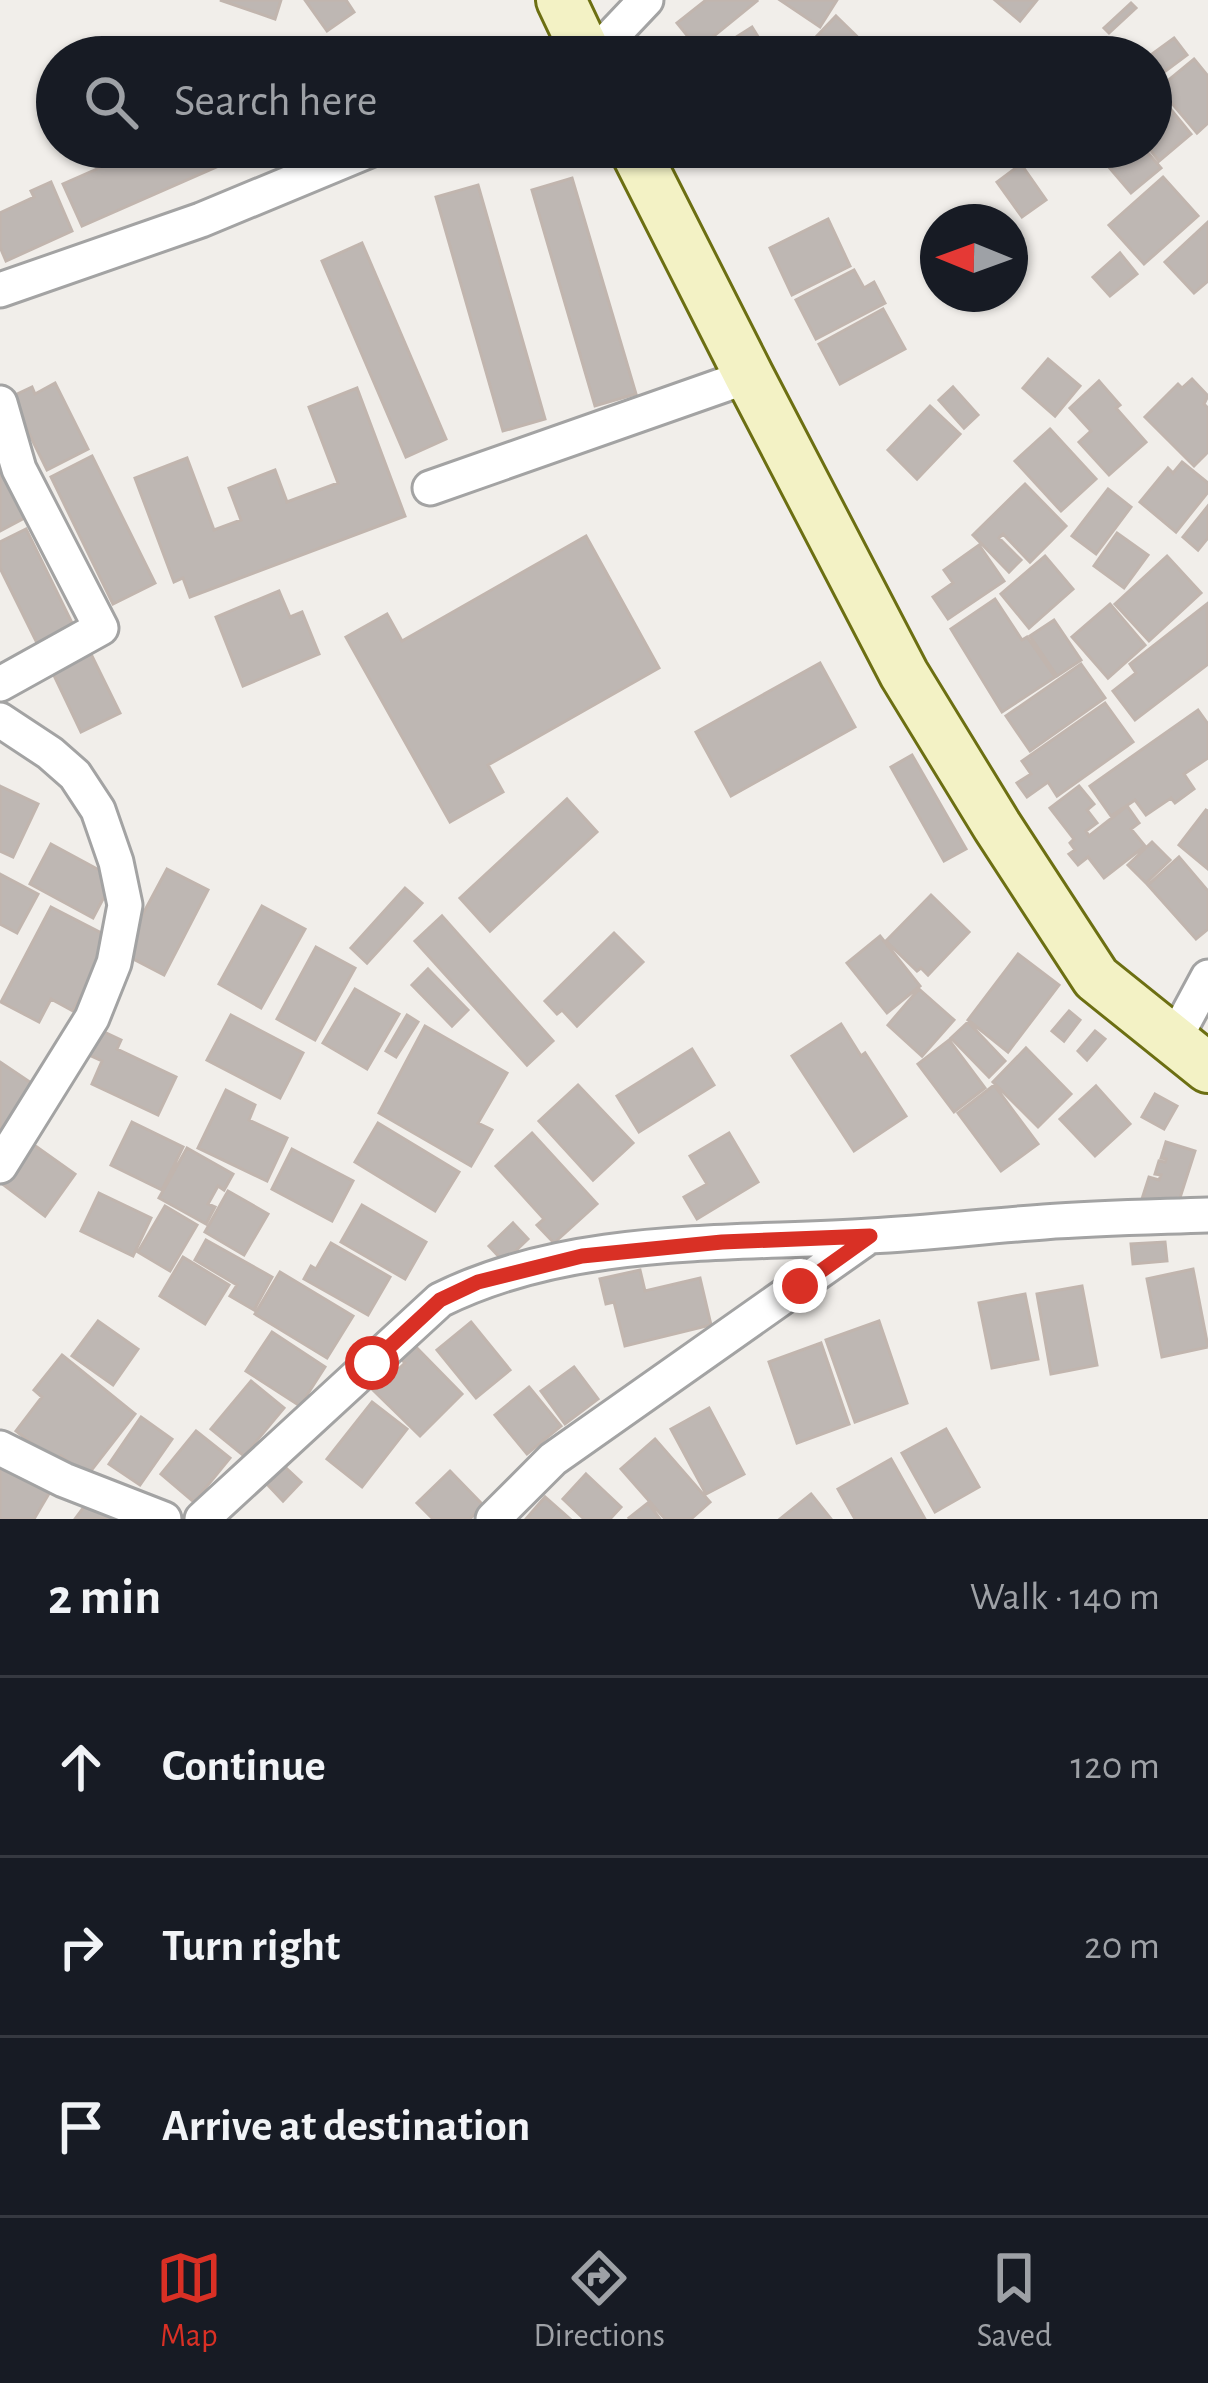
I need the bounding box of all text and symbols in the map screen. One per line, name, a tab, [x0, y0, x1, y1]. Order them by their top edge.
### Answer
search box	[36, 36, 1172, 168]
icon: search	[78, 69, 144, 135]
text: Search here	[174, 79, 377, 124]
north arrow	[920, 204, 1028, 312]
route end	[773, 1259, 827, 1313]
route start	[345, 1336, 399, 1390]
text: 2 min	[48, 1572, 161, 1623]
text: Walk · 140 m	[970, 1578, 1160, 1617]
icon: ahead	[48, 1734, 114, 1800]
text: Continue	[162, 1744, 326, 1789]
text: 120 m	[1071, 1747, 1160, 1786]
icon: right	[48, 1914, 114, 1980]
text: Turn right	[162, 1924, 340, 1969]
text: 20 m	[1084, 1927, 1160, 1966]
icon: arrive	[48, 2094, 114, 2160]
text: Arrive at destination	[162, 2104, 530, 2149]
tab: Map	[156, 2245, 222, 2357]
tab: Directions	[533, 2245, 665, 2357]
tab: Saved	[977, 2245, 1052, 2357]

